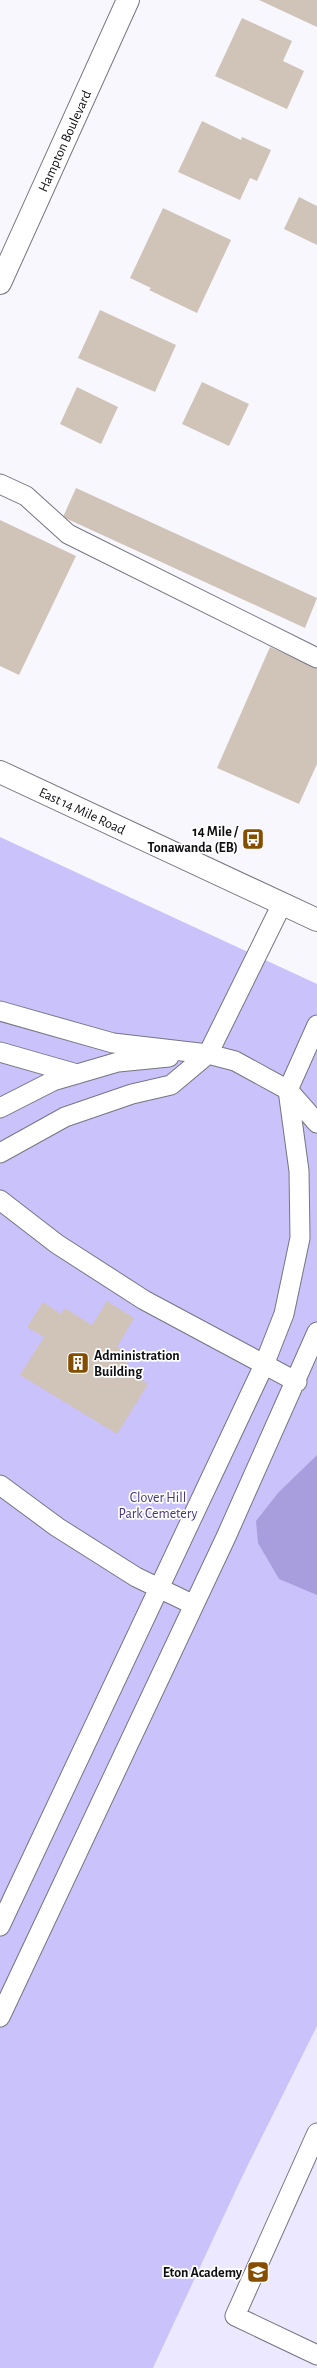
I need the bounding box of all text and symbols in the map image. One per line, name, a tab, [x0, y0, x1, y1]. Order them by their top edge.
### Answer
street label: Hampton Boulevard	[36, 88, 94, 194]
street label: East 14 Mile Road	[37, 785, 127, 837]
place label: 14 Mile / Tonawanda (EB)	[148, 825, 239, 855]
bus stop icon: 14 Mile / Tonawanda (EB)	[240, 826, 266, 852]
place label: Administration Building	[94, 1349, 180, 1379]
building icon: Administration Building	[65, 1350, 91, 1376]
park label: Clover Hill Park Cemetery	[119, 1491, 198, 1521]
school or university icon: Eton Academy	[245, 2259, 271, 2285]
place label: Eton Academy	[163, 2266, 243, 2280]

